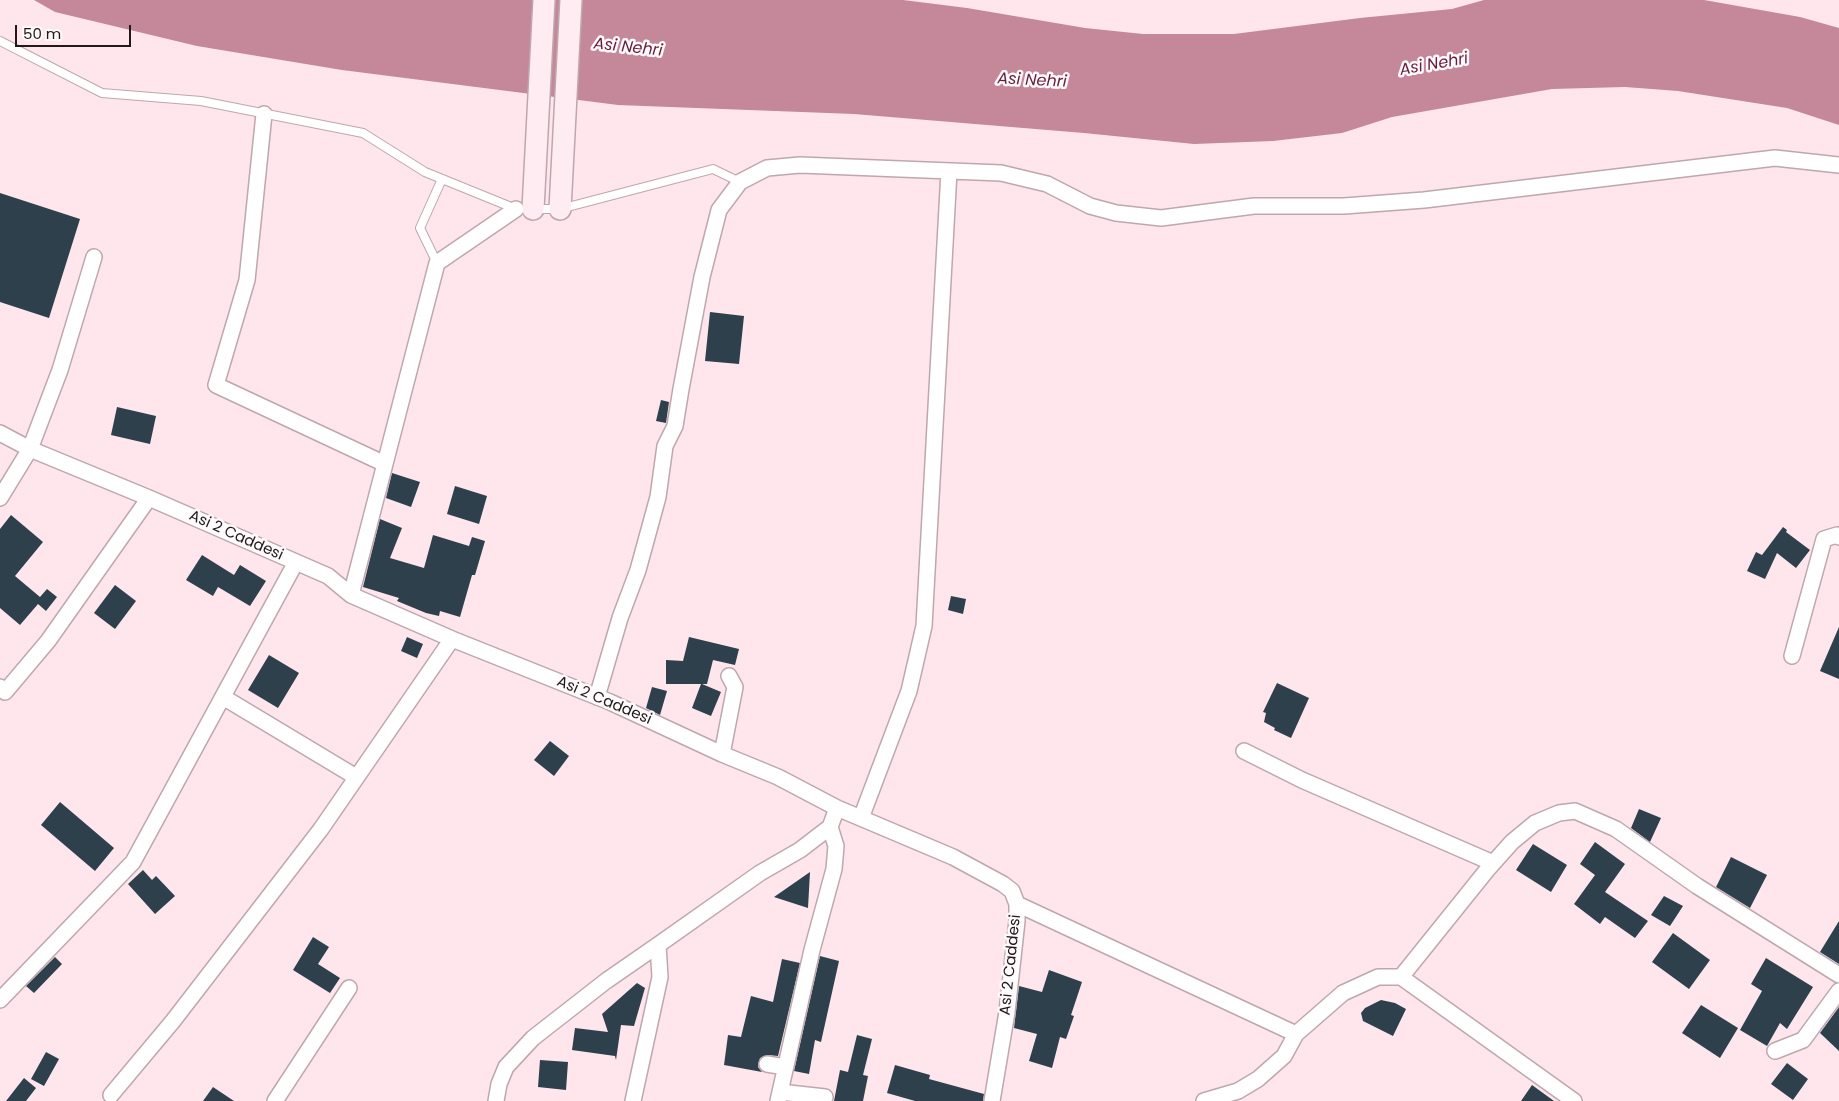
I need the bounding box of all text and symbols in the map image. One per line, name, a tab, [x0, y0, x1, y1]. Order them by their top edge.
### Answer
scale bar	[18, 15, 134, 47]
text: 50 m	[23, 23, 61, 44]
water label: Asi Nehri	[593, 35, 663, 61]
water label: Asi Nehri	[1398, 50, 1470, 80]
water label: Asi Nehri	[997, 70, 1067, 92]
street label: Asi 2 Caddesi	[186, 507, 286, 565]
street label: Asi 2 Caddesi	[554, 673, 654, 729]
street label: Asi 2 Caddesi	[997, 914, 1025, 1016]

